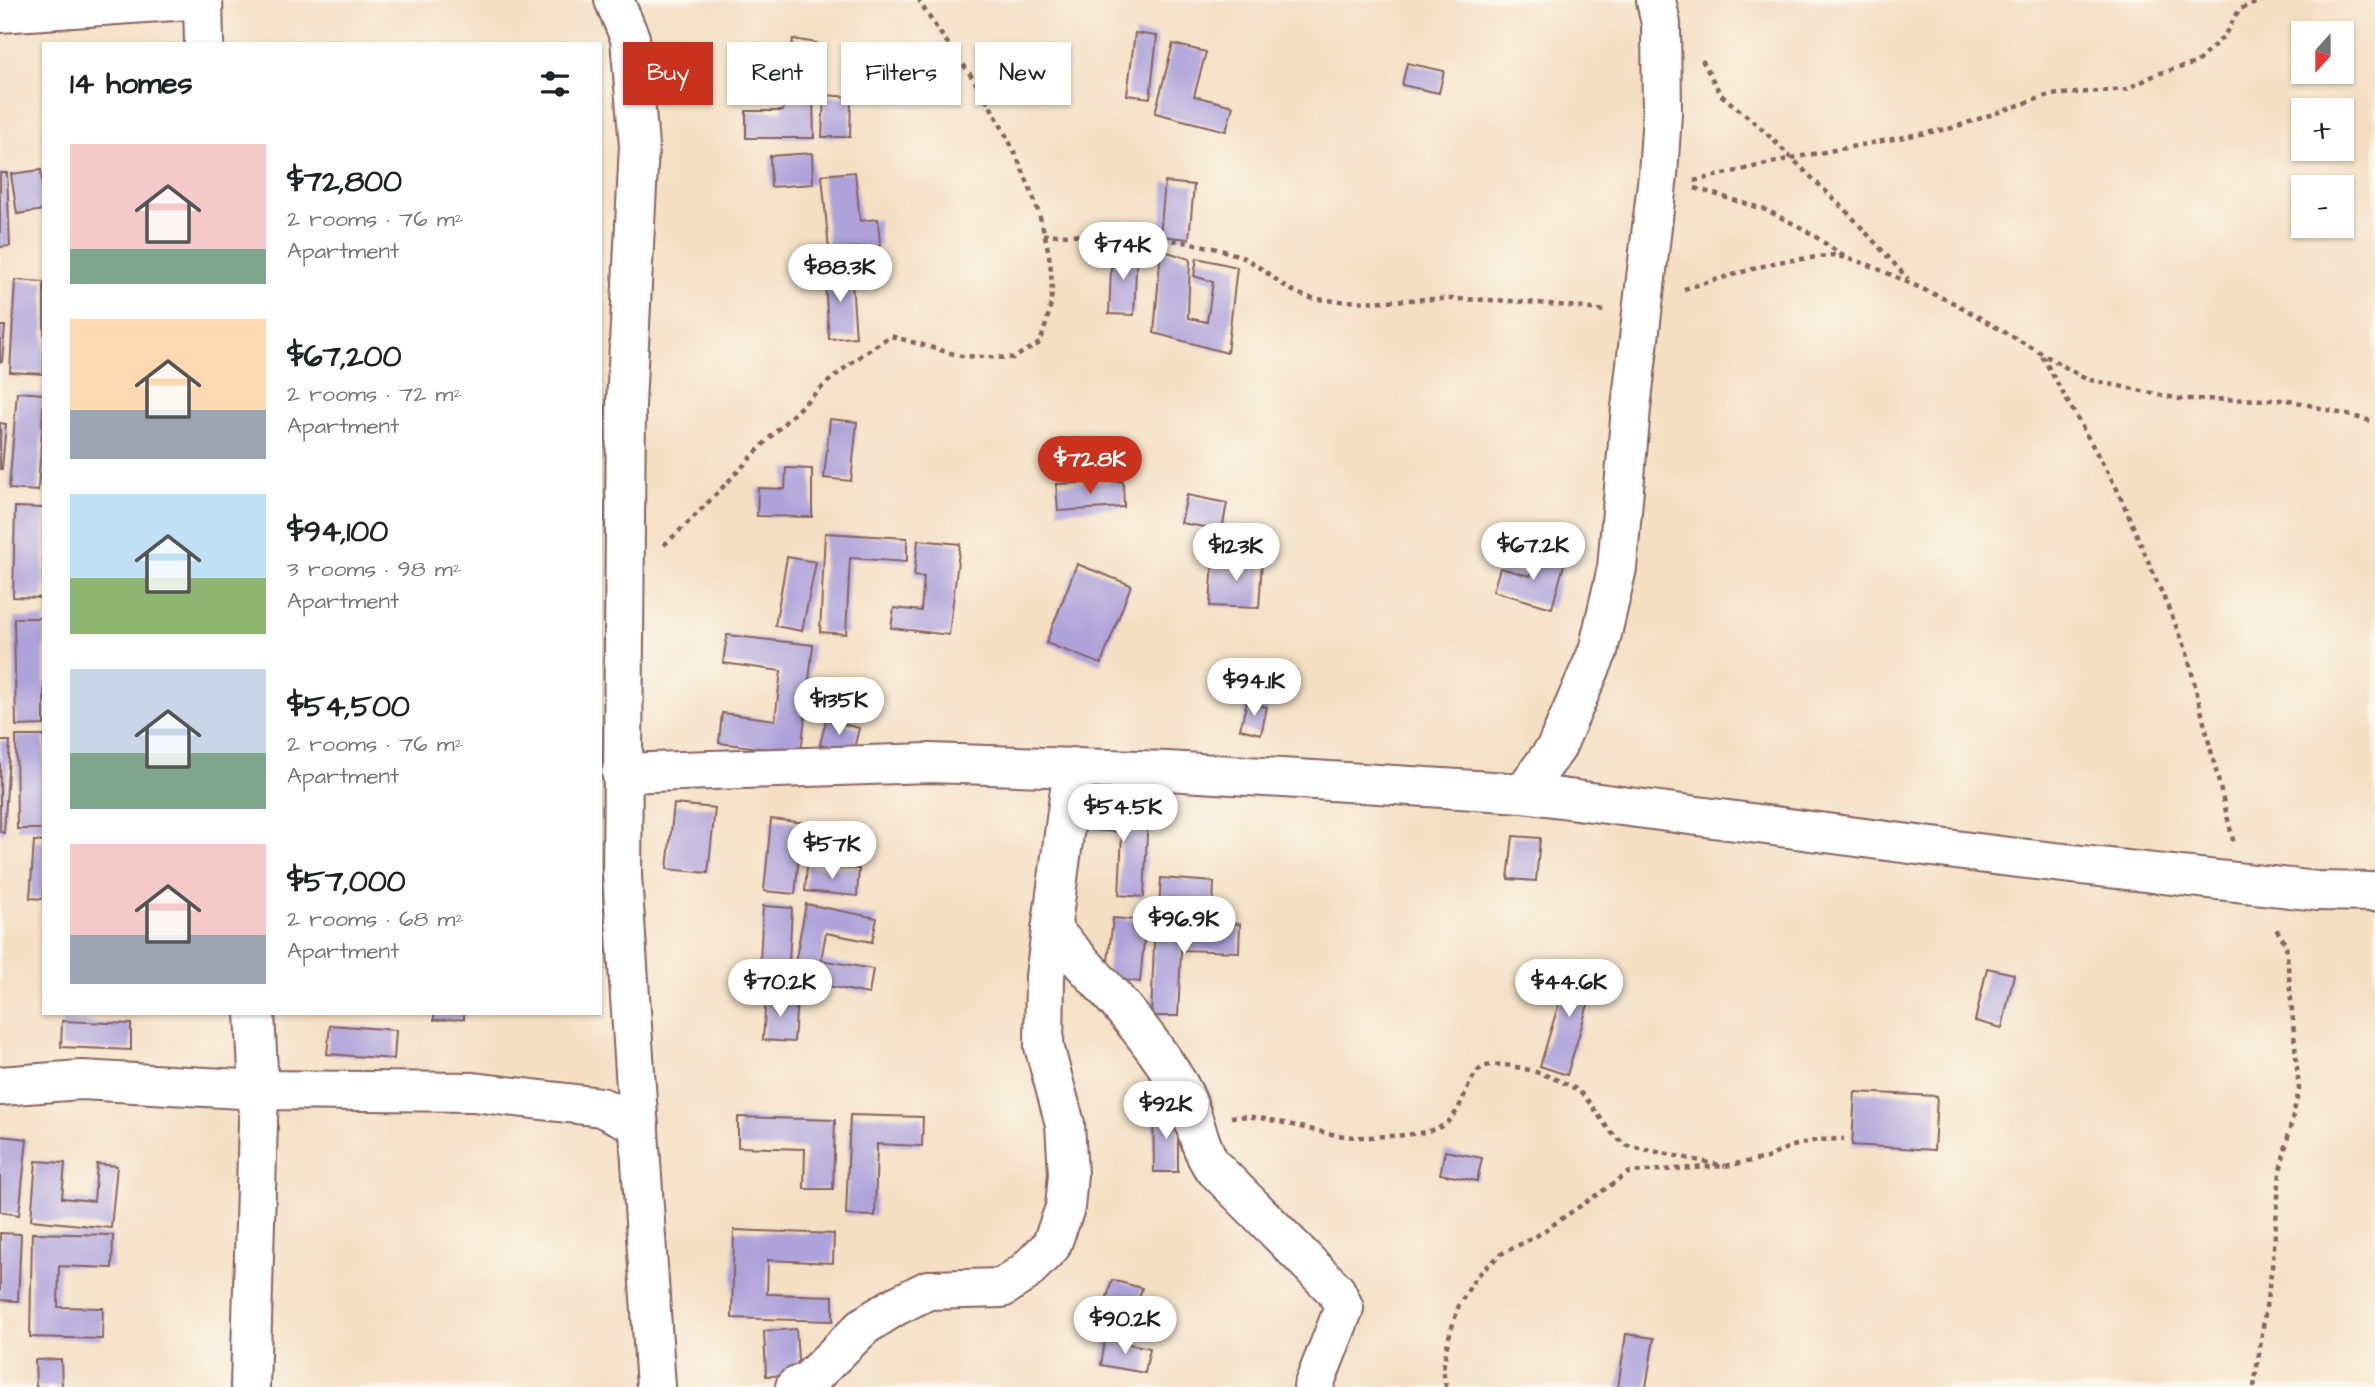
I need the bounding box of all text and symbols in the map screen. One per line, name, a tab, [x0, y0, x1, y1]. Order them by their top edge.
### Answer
north arrow	[2291, 21, 2354, 84]
map controls	[2291, 21, 2354, 238]
chip: Buy	[623, 42, 713, 105]
chip: Rent	[727, 42, 827, 105]
chip: Filters	[841, 42, 961, 105]
chip: New	[975, 42, 1071, 105]
text: 14 homes	[70, 63, 193, 105]
icon: filters	[536, 65, 574, 103]
button: +	[2291, 98, 2354, 161]
text: $72,800	[287, 161, 402, 203]
icon: home	[126, 172, 210, 256]
button: −	[2291, 175, 2354, 238]
text: 2 rooms · 76 m²	[287, 203, 463, 235]
pin: $74K	[1082, 222, 1164, 282]
text: $74K	[1095, 229, 1151, 261]
text: Apartment	[287, 235, 399, 267]
pin: $88.3K	[783, 244, 897, 304]
text: $88.3K	[804, 251, 876, 283]
text: $67,200	[287, 336, 401, 378]
icon: home	[126, 347, 210, 431]
text: 2 rooms · 72 m²	[287, 378, 462, 410]
text: Apartment	[287, 410, 399, 442]
pin: $72.8K	[1033, 436, 1147, 496]
text: $72.8K	[1054, 443, 1126, 475]
text: $94,100	[287, 511, 388, 553]
icon: home	[126, 522, 210, 606]
pin: $67.2K	[1476, 522, 1590, 582]
pin: $123K	[1187, 524, 1285, 583]
text: $67.2K	[1497, 529, 1569, 561]
text: $123K	[1209, 530, 1263, 562]
text: 3 rooms · 98 m²	[287, 553, 461, 585]
text: Apartment	[287, 585, 399, 617]
pin: $94.1K	[1197, 658, 1311, 718]
text: $94.1K	[1223, 665, 1285, 697]
pin: $135K	[790, 678, 888, 737]
text: $135K	[810, 684, 868, 716]
text: $54,500	[287, 686, 410, 728]
icon: home	[126, 697, 210, 781]
text: 2 rooms · 76 m²	[287, 728, 463, 760]
text: Apartment	[287, 760, 399, 792]
pin: $54.5K	[1066, 784, 1180, 844]
text: $54.5K	[1084, 791, 1162, 823]
pin: $57K	[791, 822, 873, 881]
text: $57K	[803, 828, 861, 860]
text: $57,000	[287, 861, 406, 903]
icon: home	[126, 872, 210, 956]
pin: $96.9K	[1127, 897, 1241, 956]
text: 2 rooms · 68 m²	[287, 903, 464, 935]
text: $96.9K	[1149, 903, 1219, 935]
text: Apartment	[287, 935, 399, 967]
pin: $70.2K	[723, 960, 837, 1019]
pin: $44.6K	[1512, 960, 1626, 1019]
text: $70.2K	[744, 966, 816, 998]
text: $44.6K	[1531, 966, 1607, 998]
pin: $92K	[1125, 1082, 1207, 1141]
text: $92K	[1140, 1088, 1193, 1120]
pin: $90.2K	[1068, 1296, 1182, 1356]
text: $90.2K	[1090, 1303, 1160, 1335]

